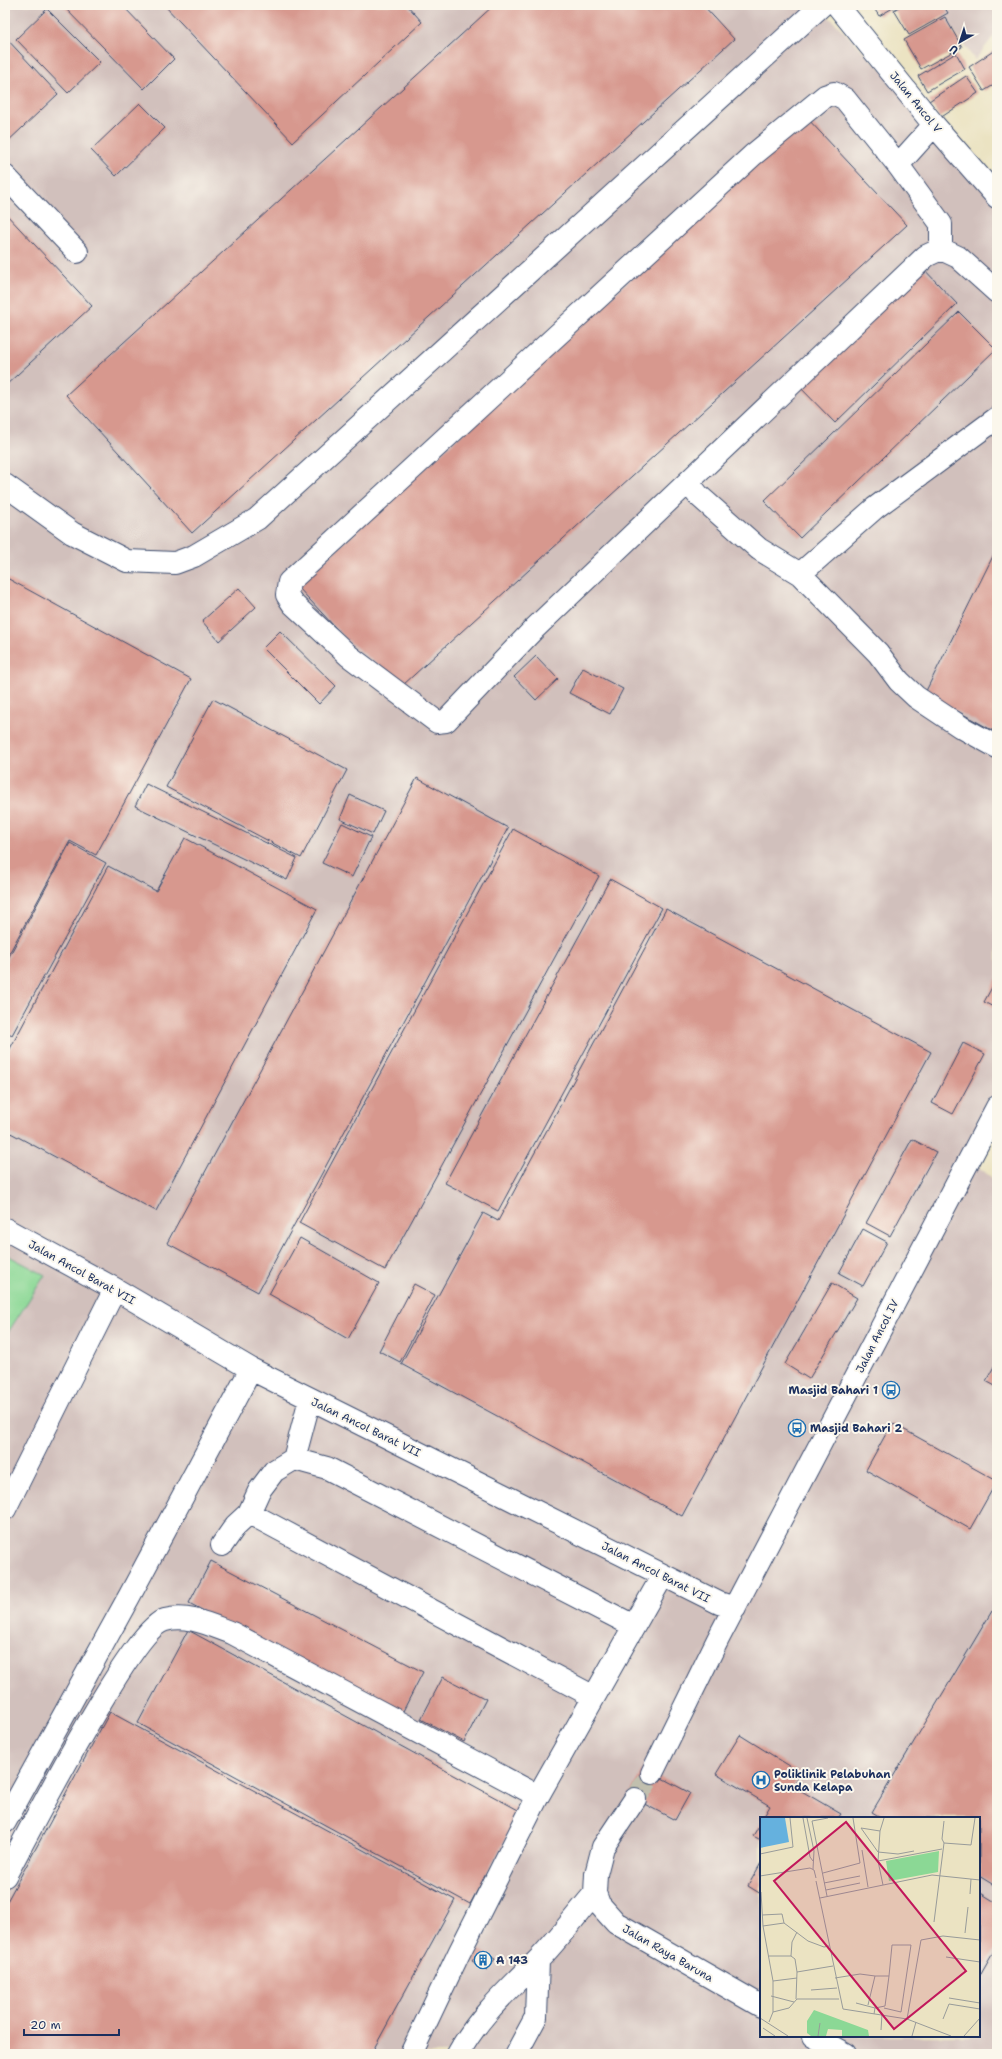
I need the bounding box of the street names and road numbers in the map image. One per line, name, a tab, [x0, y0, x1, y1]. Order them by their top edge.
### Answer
street label: Jalan Ancol V	[886, 68, 945, 137]
street label: Jalan Ancol Barat VII	[26, 1237, 138, 1308]
street label: Jalan Ancol IV	[852, 1296, 903, 1376]
street label: Jalan Ancol Barat VII	[309, 1394, 423, 1460]
street label: Jalan Ancol Barat VII	[599, 1539, 713, 1606]
street label: Jalan Raya Baruna	[620, 1921, 716, 1986]

